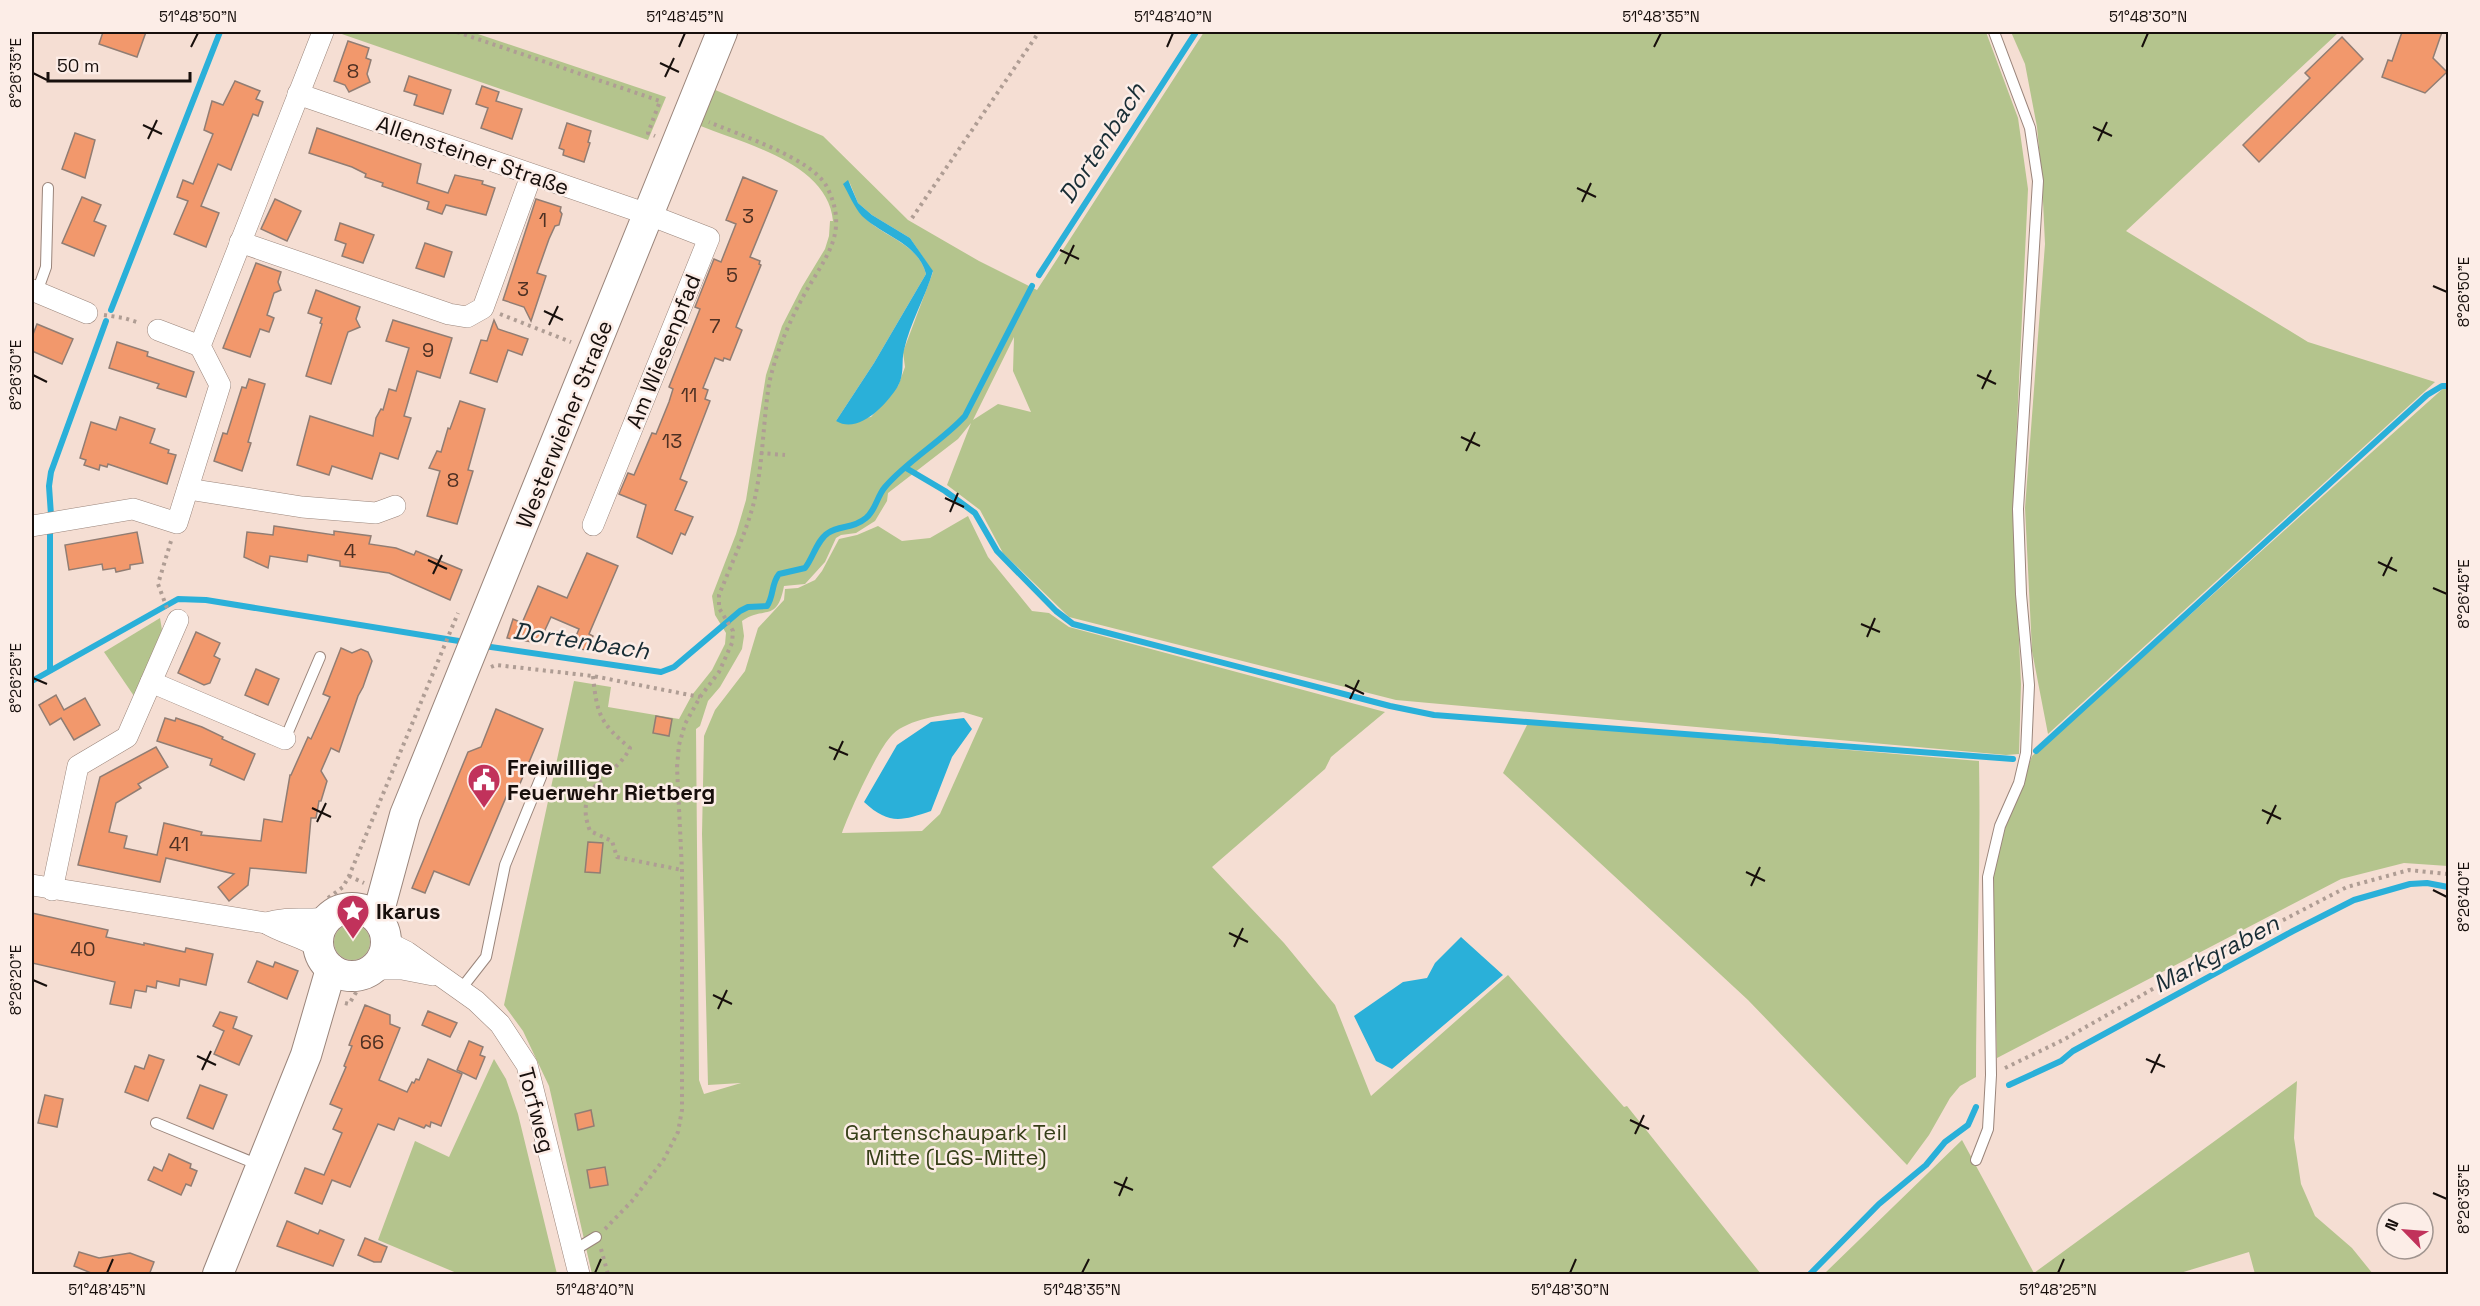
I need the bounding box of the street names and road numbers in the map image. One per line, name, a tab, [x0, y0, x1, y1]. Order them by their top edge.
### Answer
street label: Allensteiner Straße	[373, 109, 573, 201]
street label: Am Wiesenpfad	[619, 270, 707, 432]
street label: Westerwieher Straße	[509, 316, 619, 532]
street label: Torfweg	[512, 1064, 562, 1156]

